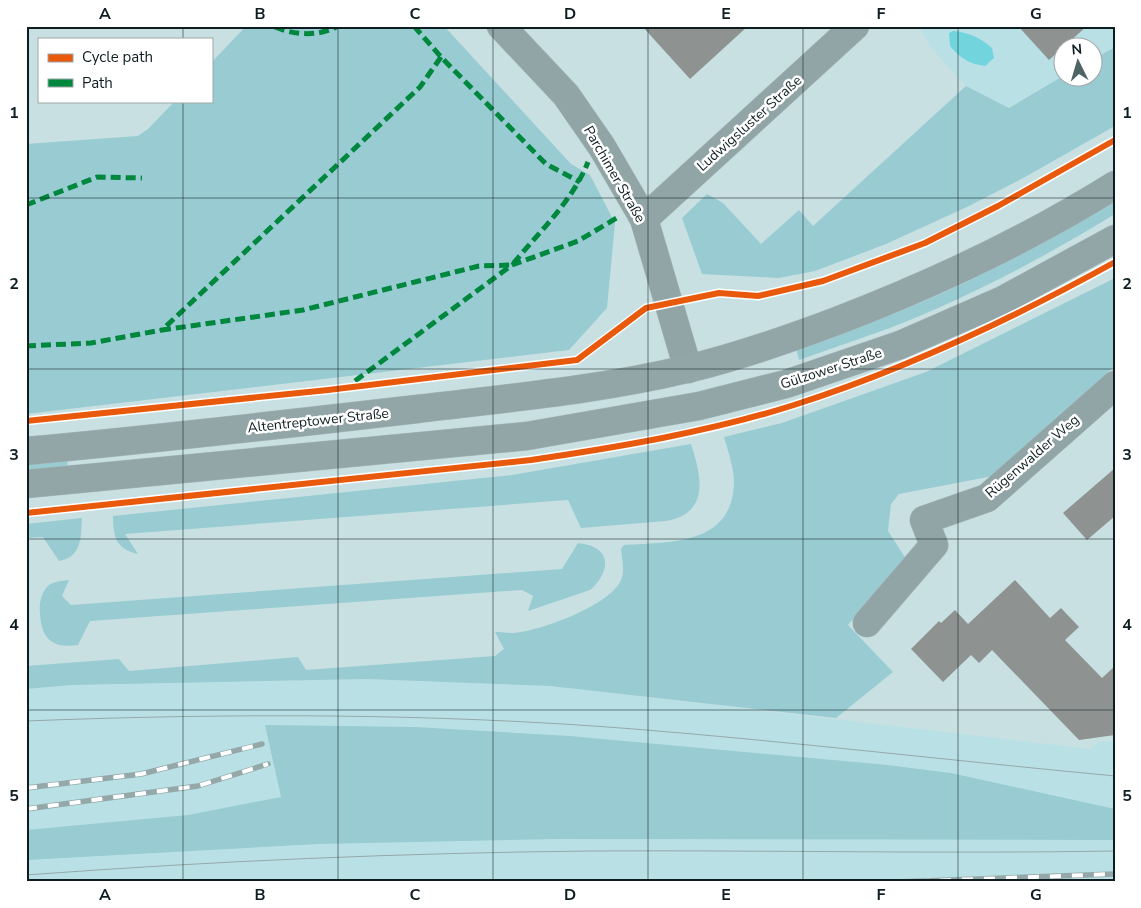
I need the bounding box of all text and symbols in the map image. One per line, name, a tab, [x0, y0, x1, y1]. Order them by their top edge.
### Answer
text: A	[99, 3, 111, 25]
text: B	[254, 3, 266, 25]
text: C	[410, 3, 421, 25]
text: D	[564, 3, 576, 25]
text: E	[721, 3, 731, 25]
text: F	[877, 3, 886, 25]
text: G	[1030, 3, 1042, 25]
legend	[38, 38, 212, 102]
north arrow	[1054, 38, 1104, 88]
text: N	[1071, 40, 1083, 59]
text: Cycle path	[82, 47, 153, 67]
street label: Ludwigsluster Straße	[693, 71, 806, 176]
text: Path	[82, 73, 113, 93]
text: 1	[9, 102, 19, 124]
text: 1	[1122, 102, 1132, 124]
street label: Parchimer Straße	[579, 123, 650, 226]
text: 2	[9, 273, 19, 295]
text: 2	[1122, 273, 1132, 295]
street label: Gülzower Straße	[778, 343, 884, 394]
street label: Altentreptower Straße	[246, 404, 390, 437]
street label: Rügenwalder Weg	[981, 410, 1083, 502]
text: 3	[9, 444, 19, 466]
text: 3	[1122, 444, 1132, 466]
text: 4	[9, 614, 19, 636]
text: 4	[1122, 614, 1132, 636]
text: 5	[9, 785, 19, 807]
text: 5	[1122, 785, 1132, 807]
text: A	[99, 884, 111, 906]
text: B	[254, 884, 266, 906]
text: C	[410, 884, 421, 906]
text: D	[564, 884, 576, 906]
text: E	[721, 884, 731, 906]
text: F	[877, 884, 886, 906]
text: G	[1030, 884, 1042, 906]

